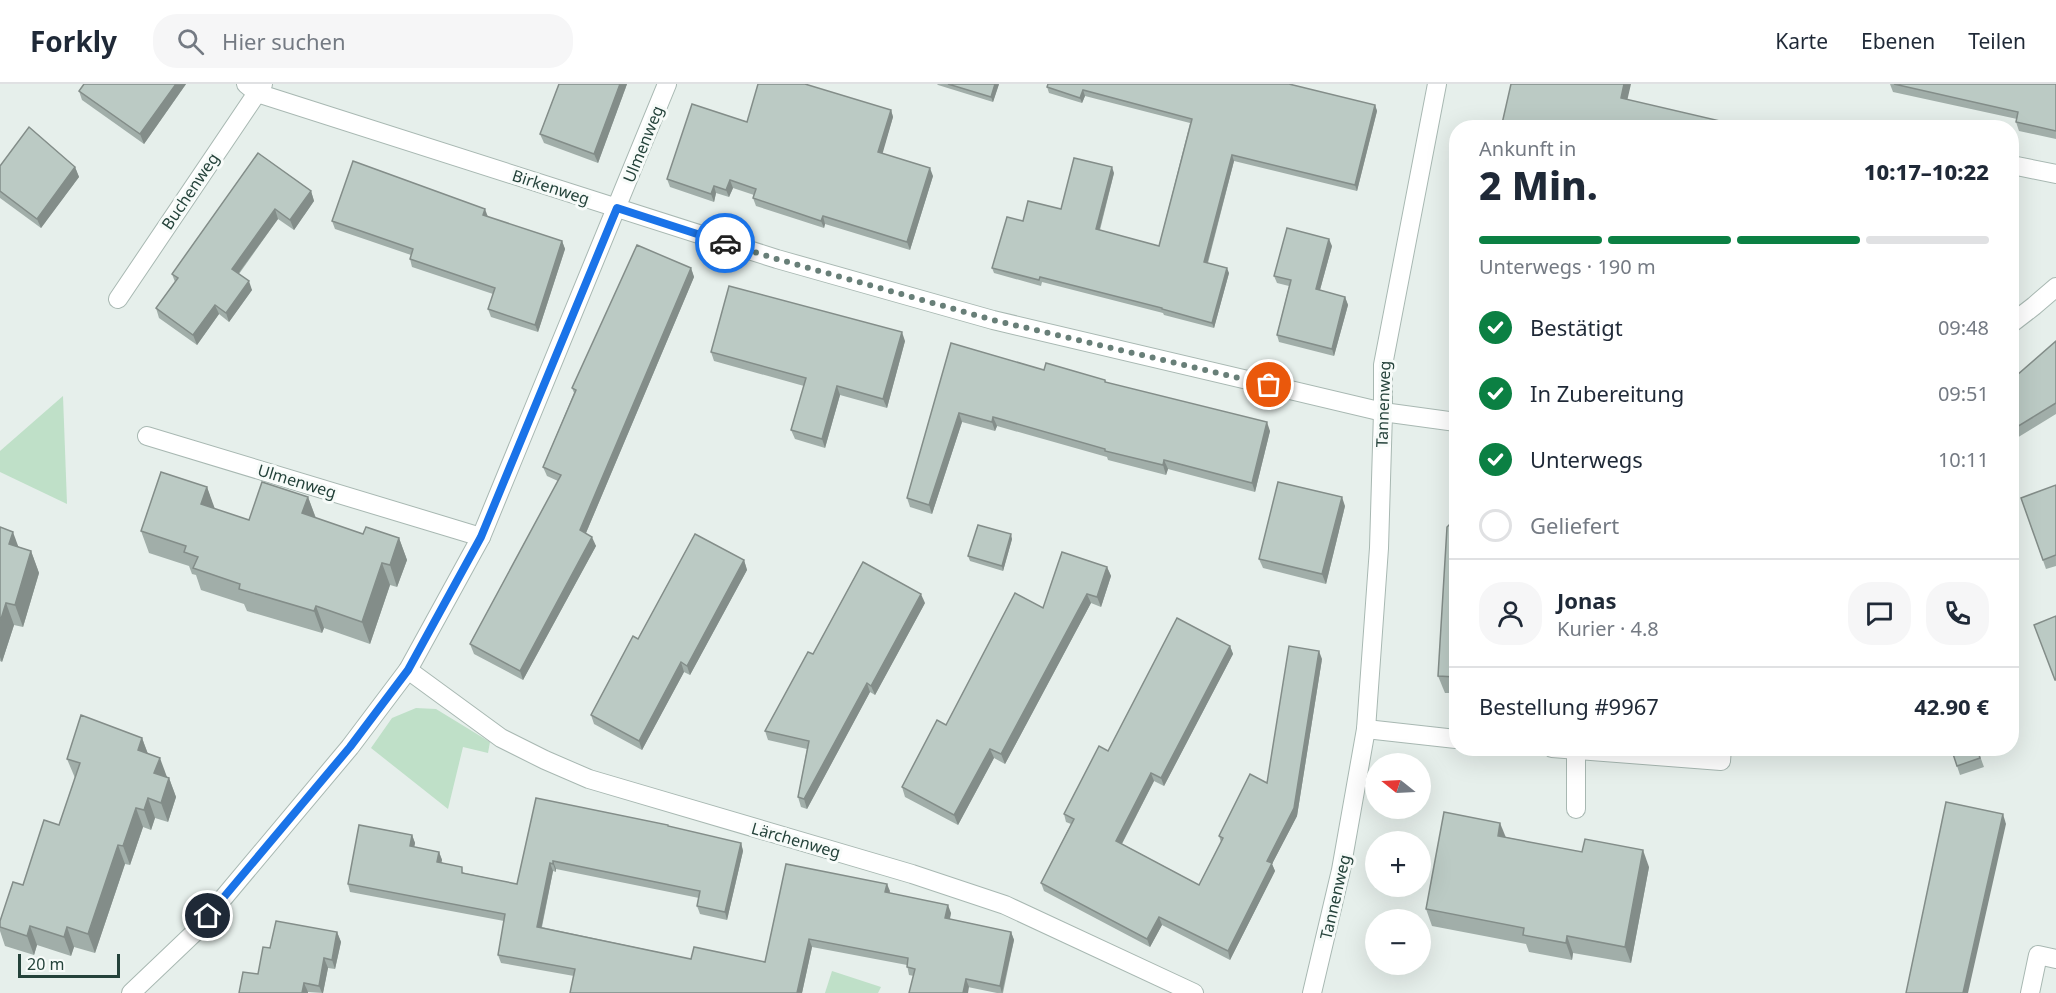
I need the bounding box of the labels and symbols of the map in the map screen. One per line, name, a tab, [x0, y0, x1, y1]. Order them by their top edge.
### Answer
street label: Ulmenweg	[618, 102, 668, 186]
street label: Buchenweg	[156, 148, 224, 234]
street label: Birkenweg	[510, 164, 592, 210]
courier	[695, 213, 755, 273]
pin	[1243, 359, 1294, 410]
street label: Tannenweg	[1370, 360, 1396, 448]
street label: Ulmenweg	[255, 459, 339, 503]
north arrow	[1365, 753, 1431, 819]
street label: Lärchenweg	[749, 817, 843, 863]
street label: Tannenweg	[1315, 852, 1355, 942]
pin	[182, 890, 233, 941]
scale bar	[18, 951, 120, 978]

